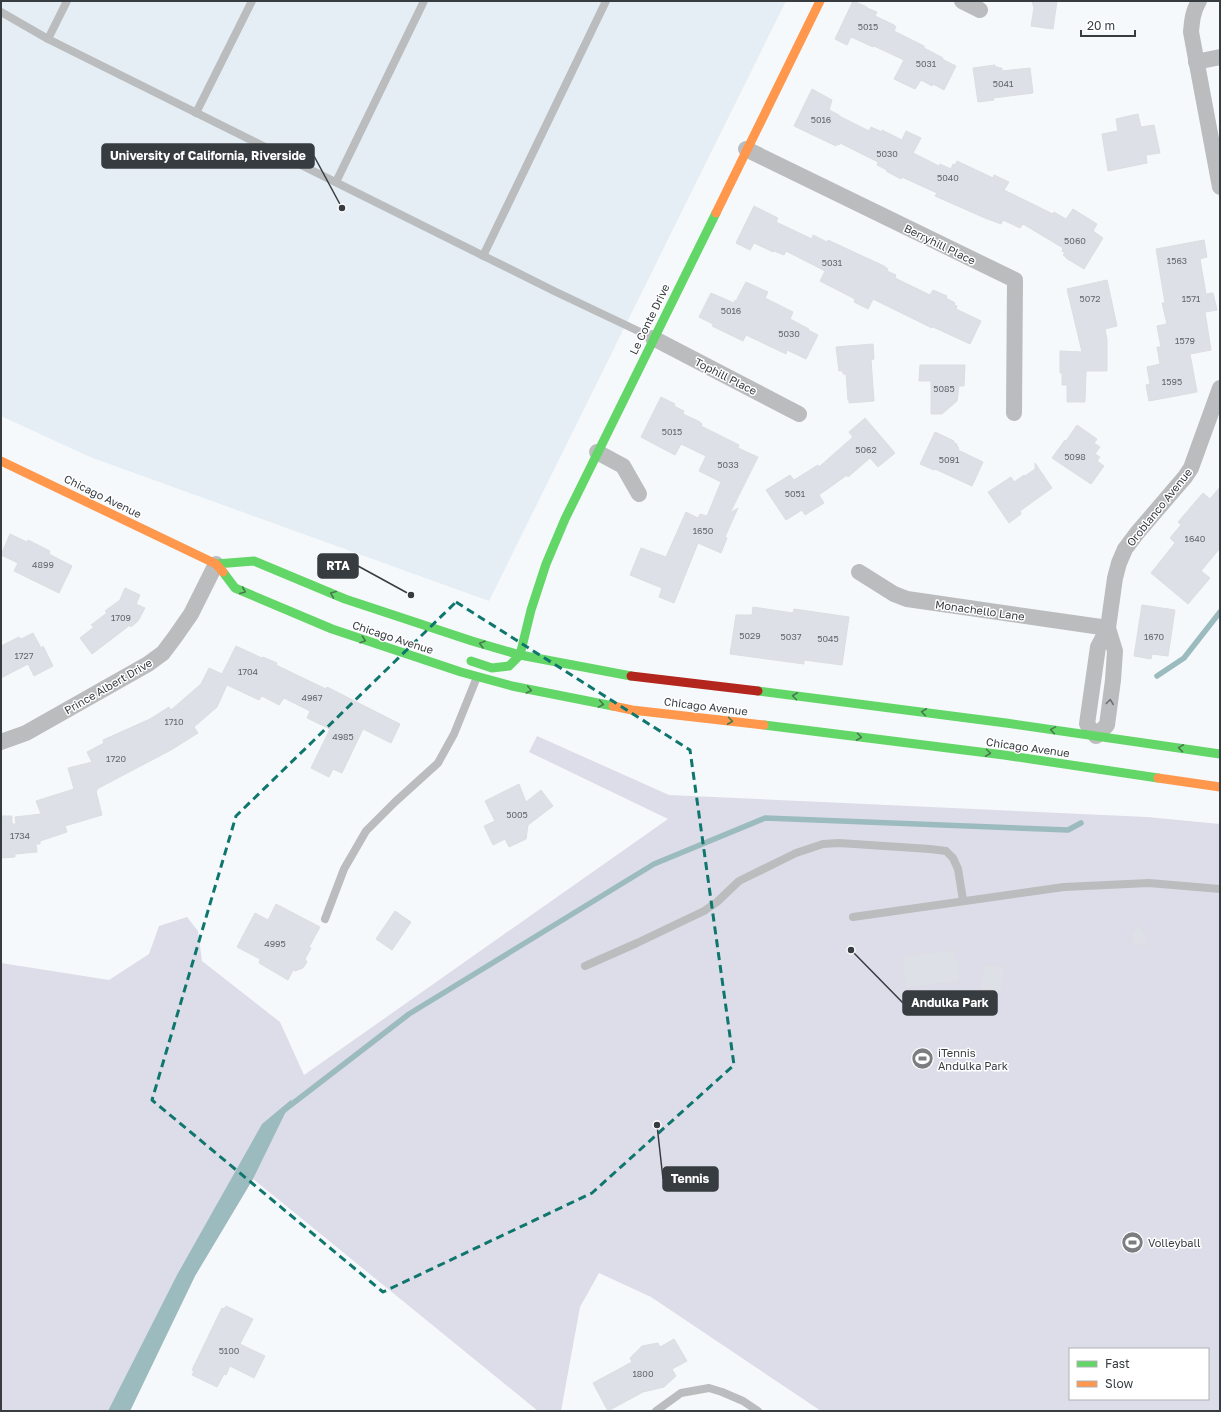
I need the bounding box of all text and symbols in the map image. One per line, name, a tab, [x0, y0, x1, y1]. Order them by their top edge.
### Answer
scale bar	[1081, 12, 1135, 38]
text: 20 m	[1087, 18, 1115, 33]
house number: 5015	[858, 21, 878, 32]
house number: 5031	[916, 58, 937, 69]
house number: 5041	[993, 78, 1014, 89]
house number: 5016	[811, 114, 831, 125]
callout: University of California, Riverside	[102, 144, 314, 168]
text: University of California, Riverside	[110, 148, 306, 163]
house number: 5030	[876, 148, 898, 159]
house number: 5040	[937, 172, 959, 183]
street label: Berryhill Place	[902, 221, 978, 267]
house number: 5060	[1064, 235, 1086, 246]
house number: 1563	[1167, 255, 1187, 266]
house number: 5031	[822, 257, 843, 268]
street label: Le Conte Drive	[626, 282, 672, 356]
house number: 5072	[1080, 293, 1100, 304]
house number: 1571	[1182, 293, 1201, 304]
house number: 5016	[721, 305, 741, 316]
house number: 5030	[778, 328, 800, 339]
house number: 1579	[1175, 335, 1195, 346]
street label: Tophill Place	[693, 355, 759, 397]
house number: 1595	[1162, 376, 1182, 387]
house number: 5085	[933, 383, 955, 394]
house number: 5015	[662, 426, 682, 437]
house number: 5062	[855, 444, 877, 455]
house number: 5098	[1064, 451, 1086, 462]
house number: 5091	[939, 454, 960, 465]
house number: 5033	[717, 459, 739, 470]
street label: Oroblanco Avenue	[1124, 465, 1194, 549]
street label: Chicago Avenue	[62, 472, 144, 520]
house number: 5051	[785, 488, 806, 499]
house number: 1650	[693, 525, 714, 536]
house number: 1640	[1185, 533, 1206, 544]
callout: RTA	[318, 554, 358, 578]
text: RTA	[326, 558, 350, 573]
house number: 4899	[32, 559, 54, 570]
one-way arrow	[239, 587, 246, 595]
one-way arrow	[329, 591, 337, 599]
street label: Monachello Lane	[934, 597, 1026, 623]
house number: 1709	[111, 612, 131, 623]
street label: Chicago Avenue	[351, 618, 435, 656]
house number: 5029	[739, 630, 761, 641]
house number: 5037	[781, 631, 802, 642]
house number: 1670	[1144, 631, 1164, 642]
house number: 5045	[817, 633, 839, 644]
one-way arrow	[360, 635, 367, 643]
one-way arrow	[479, 640, 486, 649]
house number: 1727	[14, 650, 34, 661]
street label: Prince Albert Drive	[62, 656, 154, 716]
house number: 1704	[238, 666, 259, 677]
one-way arrow	[526, 686, 533, 694]
house number: 4967	[301, 692, 323, 703]
one-way arrow	[792, 692, 798, 701]
street label: Chicago Avenue	[663, 694, 749, 718]
one-way arrow	[1105, 699, 1114, 705]
one-way arrow	[598, 700, 604, 708]
one-way arrow	[921, 708, 927, 717]
house number: 1710	[164, 716, 184, 727]
one-way arrow	[727, 716, 733, 725]
one-way arrow	[1050, 726, 1056, 735]
house number: 4985	[332, 731, 354, 742]
one-way arrow	[856, 732, 862, 741]
street label: Chicago Avenue	[985, 735, 1071, 759]
one-way arrow	[1178, 744, 1184, 753]
one-way arrow	[985, 749, 991, 758]
house number: 1720	[106, 753, 126, 764]
house number: 5005	[506, 809, 528, 820]
house number: 1734	[10, 830, 30, 841]
house number: 4995	[264, 938, 286, 949]
callout: Andulka Park	[903, 991, 997, 1015]
text: Andulka Park	[911, 995, 989, 1010]
sports icon: iTennis Andulka Park	[909, 1045, 935, 1071]
place label: iTennis Andulka Park	[938, 1046, 1008, 1072]
callout: Tennis	[663, 1167, 718, 1191]
text: Tennis	[671, 1171, 709, 1186]
sports icon: Volleyball	[1119, 1229, 1145, 1255]
place label: Volleyball	[1148, 1236, 1201, 1249]
house number: 5100	[219, 1345, 240, 1356]
legend	[1069, 1348, 1209, 1400]
text: Fast	[1105, 1356, 1130, 1371]
house number: 1800	[632, 1368, 654, 1379]
text: Slow	[1105, 1376, 1133, 1391]

